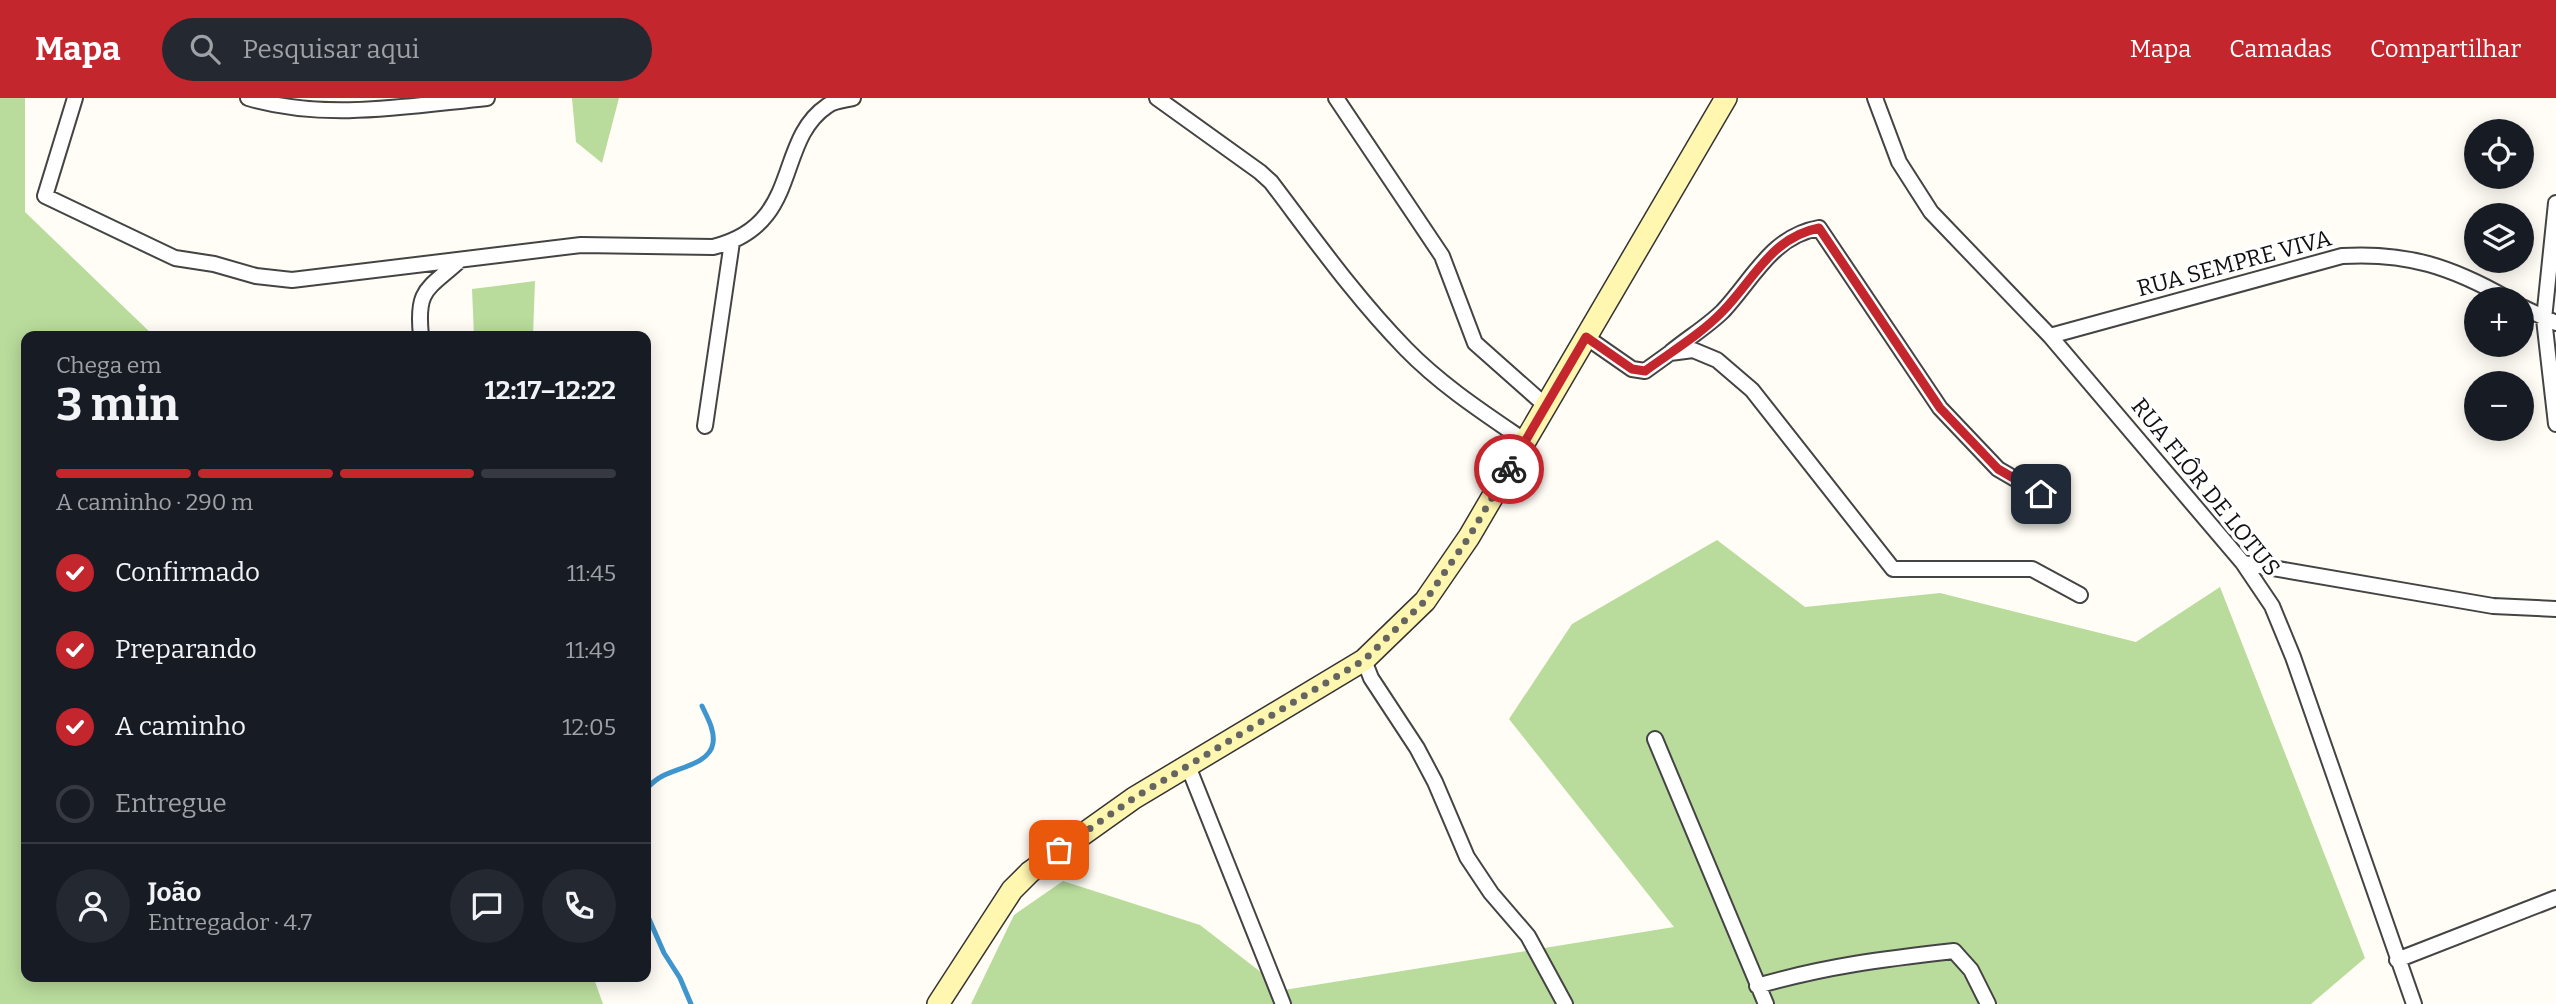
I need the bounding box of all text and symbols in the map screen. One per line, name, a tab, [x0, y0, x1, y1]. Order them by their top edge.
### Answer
search box	[162, 18, 652, 81]
text: Mapa	[35, 29, 120, 69]
icon: search	[186, 30, 224, 68]
text: Pesquisar aqui	[242, 34, 420, 65]
text: Mapa	[2130, 35, 2191, 63]
text: Camadas	[2229, 35, 2332, 63]
text: Compartilhar	[2370, 35, 2521, 63]
map controls	[2464, 119, 2534, 441]
button: locate	[2464, 119, 2534, 189]
button: layers	[2464, 203, 2534, 273]
street label: RUA SEMPRE VIVA	[2134, 223, 2335, 302]
button: +	[2464, 287, 2534, 357]
text: Chega em	[56, 351, 161, 379]
button: −	[2464, 371, 2534, 441]
text: 12:17–12:22	[485, 375, 616, 406]
text: 3 min	[56, 377, 179, 432]
street label: RUA FLÔR DE LOTUS	[2126, 392, 2286, 582]
courier	[1474, 434, 1544, 504]
icon: bike	[1490, 450, 1528, 488]
pin	[2011, 464, 2071, 524]
icon: home	[2022, 475, 2060, 513]
text: A caminho · 290 m	[56, 488, 253, 516]
icon: check	[56, 554, 94, 592]
text: Confirmado	[115, 557, 260, 588]
text: 11:45	[567, 559, 616, 587]
icon: check	[56, 631, 94, 669]
text: Preparando	[115, 634, 257, 665]
text: 11:49	[566, 636, 616, 664]
icon: check	[56, 708, 94, 746]
text: A caminho	[115, 711, 246, 742]
text: 12:05	[562, 713, 616, 741]
text: Entregue	[115, 788, 227, 819]
pin	[1029, 820, 1089, 880]
icon: bag	[1040, 831, 1078, 869]
button: person	[56, 869, 130, 943]
button: chat	[450, 869, 524, 943]
button: phone	[542, 869, 616, 943]
text: João	[148, 877, 201, 908]
text: Entregador · 4.7	[148, 908, 312, 936]

